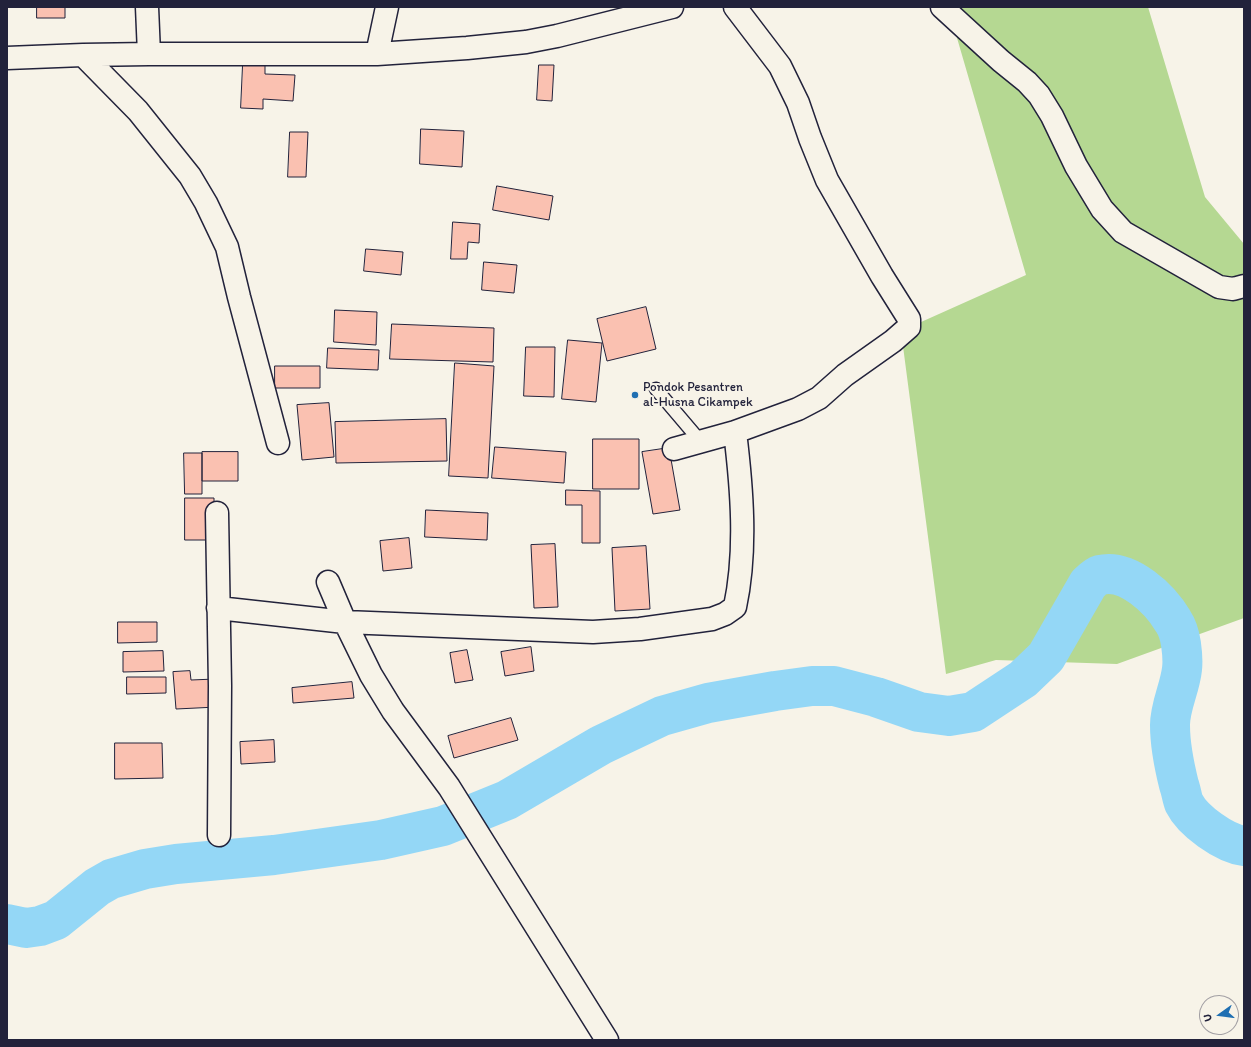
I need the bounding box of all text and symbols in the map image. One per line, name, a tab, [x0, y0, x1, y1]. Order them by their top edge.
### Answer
place label: Pondok Pesantren al-Husna Cikampek	[643, 380, 753, 411]
marker: Pondok Pesantren al-Husna Cikampek	[630, 390, 640, 400]
north arrow	[1199, 995, 1239, 1035]
text: U	[1201, 1013, 1215, 1023]

